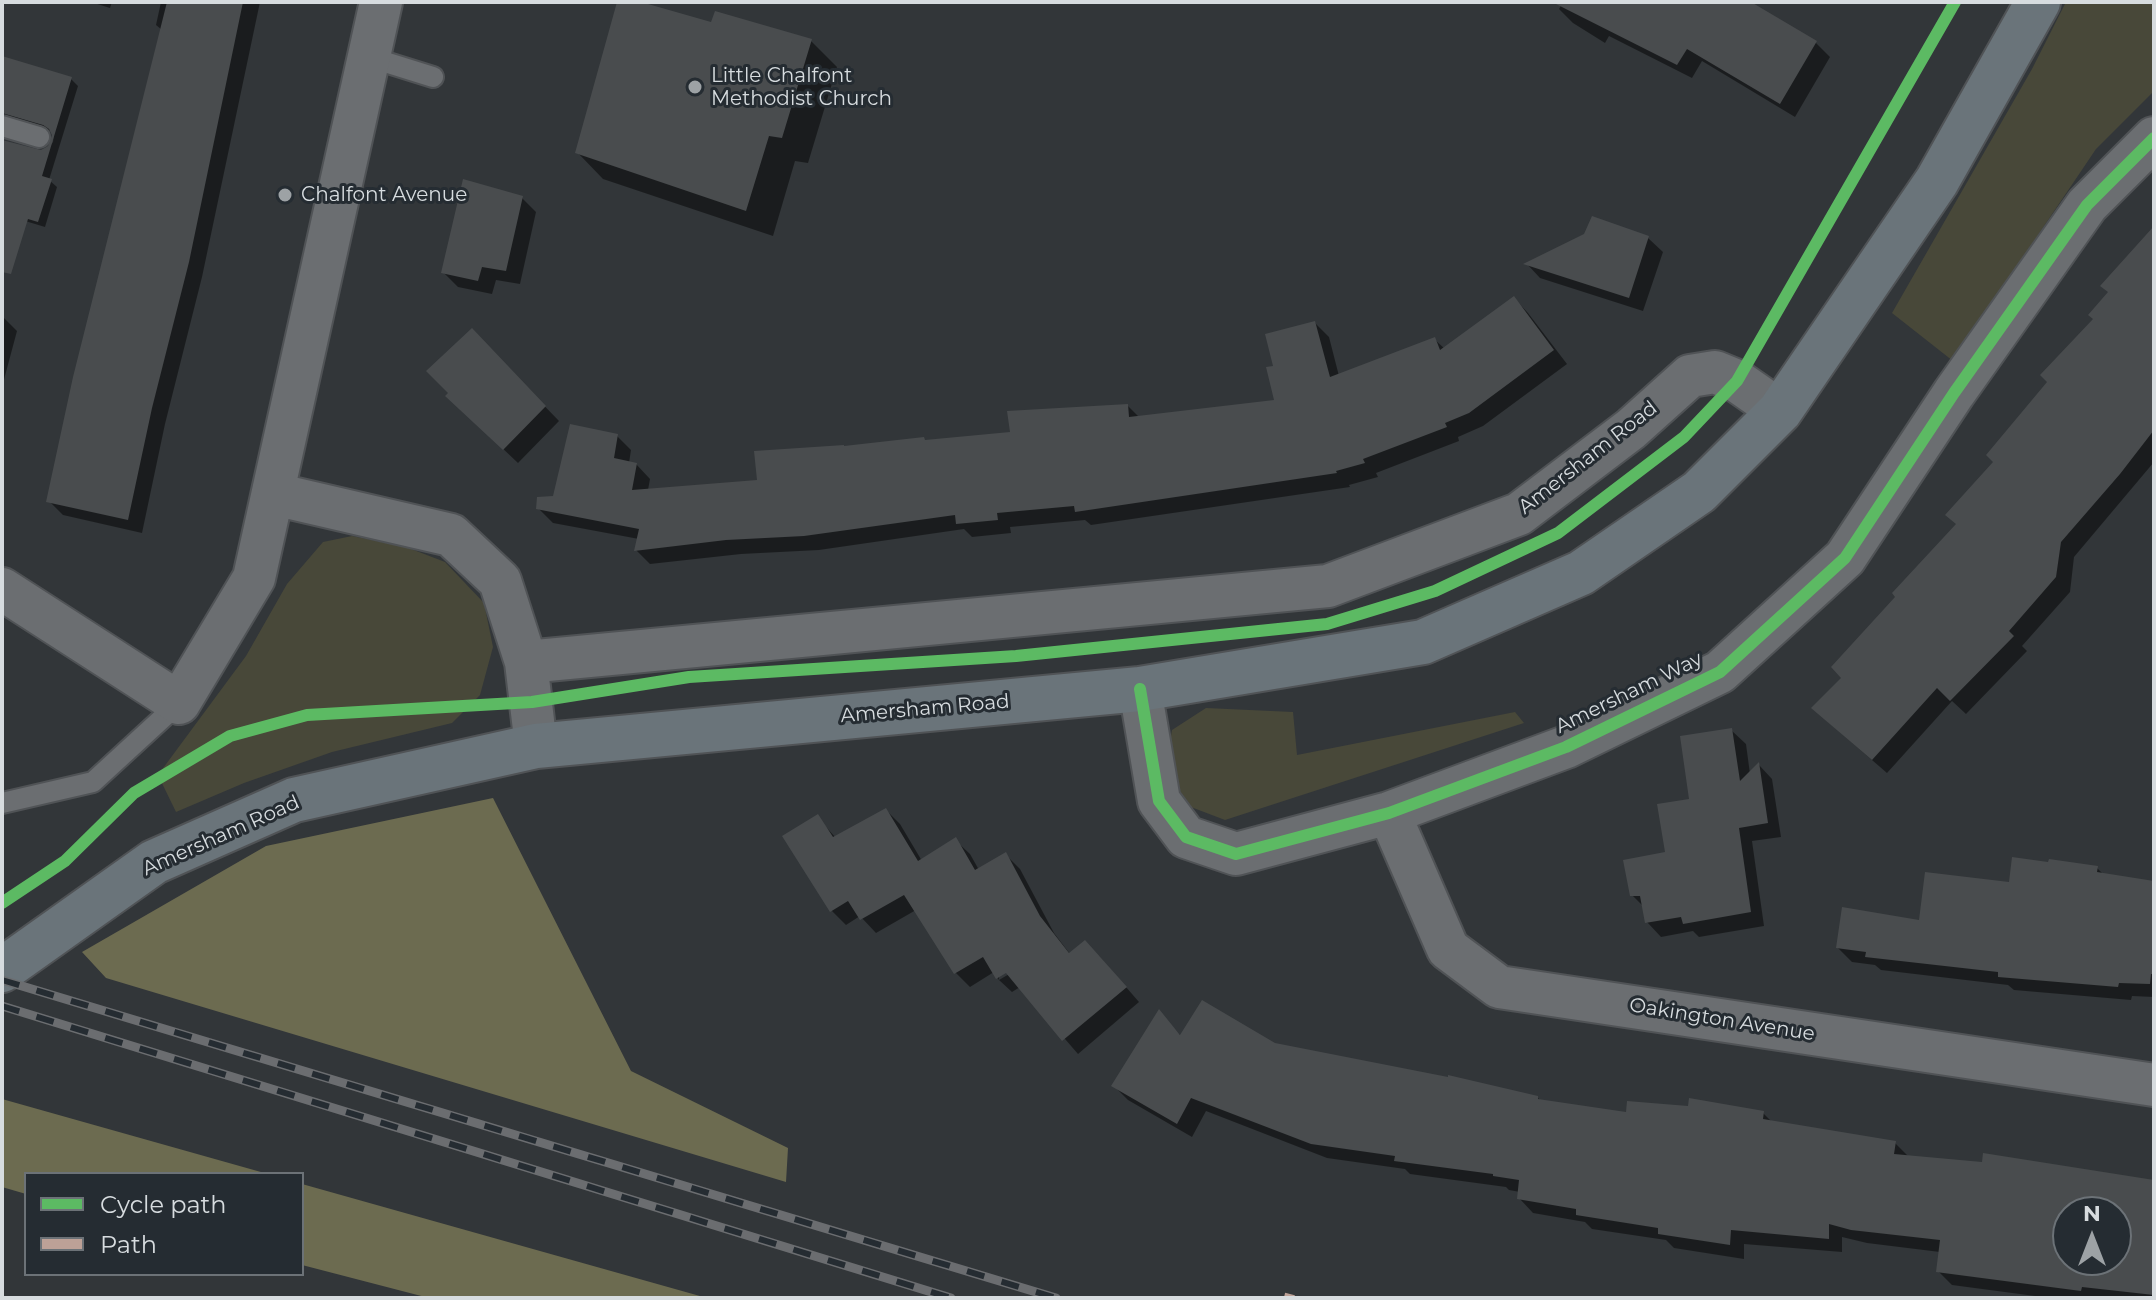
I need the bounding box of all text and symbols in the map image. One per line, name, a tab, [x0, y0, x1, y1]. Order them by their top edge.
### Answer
place label: Little Chalfont Methodist Church	[711, 64, 892, 111]
marker: Little Chalfont Methodist Church	[686, 78, 704, 96]
place label: Chalfont Avenue	[301, 183, 467, 207]
marker: Chalfont Avenue	[276, 186, 294, 204]
street label: Amersham Road	[1514, 396, 1662, 520]
street label: Amersham Way	[1552, 647, 1706, 739]
street label: Amersham Road	[840, 690, 1010, 728]
street label: Amersham Road	[139, 791, 303, 881]
street label: Oakington Avenue	[1627, 993, 1817, 1047]
legend	[24, 1172, 304, 1276]
text: Cycle path	[100, 1190, 227, 1219]
north arrow	[2052, 1196, 2132, 1276]
text: N	[2083, 1200, 2101, 1227]
text: Path	[100, 1230, 157, 1259]

